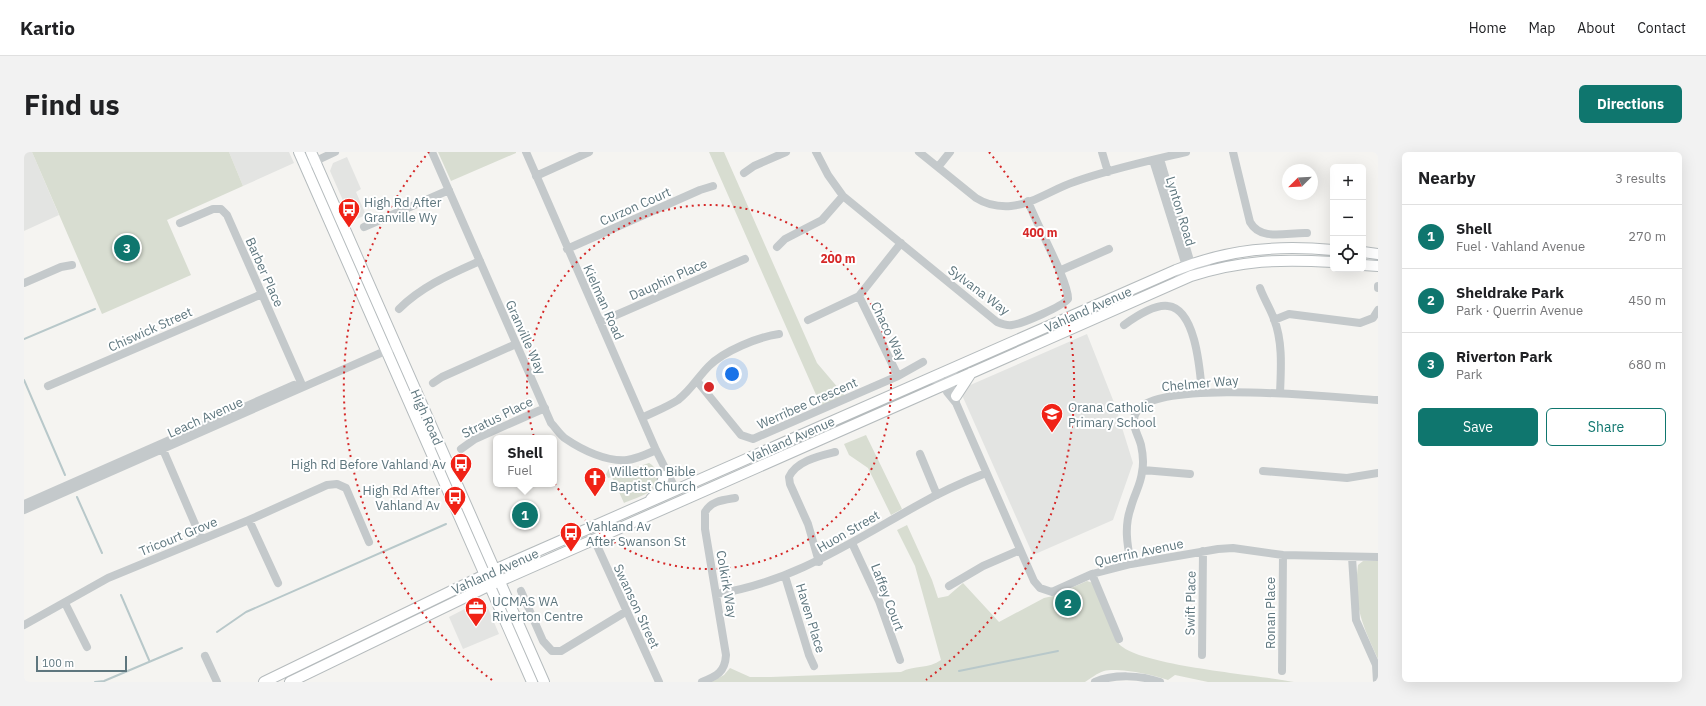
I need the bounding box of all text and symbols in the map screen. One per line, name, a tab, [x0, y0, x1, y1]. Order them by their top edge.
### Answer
text: Kartio	[20, 16, 75, 40]
text: Home	[1469, 19, 1506, 37]
text: Map	[1528, 19, 1555, 37]
text: About	[1577, 19, 1615, 37]
text: Contact	[1637, 19, 1686, 37]
button: Directions	[1579, 85, 1682, 123]
text: Find us	[24, 86, 120, 123]
north arrow	[1282, 164, 1318, 200]
map controls	[1330, 164, 1366, 272]
button: +	[1330, 164, 1366, 200]
text: Nearby	[1418, 167, 1476, 189]
text: 3 results	[1615, 170, 1666, 187]
street label: Lynton Road	[1162, 174, 1199, 248]
street label: Curzon Court	[597, 183, 673, 230]
place label: High Rd After Granville Wy	[364, 194, 442, 226]
bus stop icon: High Rd After Granville Wy	[336, 196, 362, 229]
button: −	[1330, 200, 1366, 236]
text: Shell	[1456, 219, 1492, 238]
text: 400 m	[1022, 225, 1058, 240]
text: 1	[1427, 228, 1435, 245]
text: 270 m	[1628, 228, 1666, 245]
pin: 3	[114, 233, 140, 263]
street label: Barber Place	[242, 235, 287, 310]
button: locate	[1330, 236, 1366, 272]
text: Fuel · Vahland Avenue	[1456, 238, 1585, 255]
text: 200 m	[820, 251, 856, 266]
street label: Dauphin Place	[627, 255, 710, 304]
street label: Kielman Road	[579, 262, 628, 343]
street label: Sylvana Way	[944, 262, 1013, 319]
street label: Vahland Avenue	[1042, 283, 1134, 336]
text: Sheldrake Park	[1456, 283, 1564, 302]
text: 2	[1427, 292, 1435, 309]
text: 450 m	[1628, 292, 1666, 309]
street label: Granville Way	[502, 297, 550, 378]
street label: Chaco Way	[867, 299, 910, 364]
text: Park · Querrin Avenue	[1456, 302, 1583, 319]
street label: Chiswick Street	[106, 303, 195, 356]
text: Riverton Park	[1456, 347, 1552, 366]
text: 3	[1427, 356, 1435, 373]
text: 680 m	[1628, 356, 1666, 373]
your location	[722, 364, 742, 384]
text: Park	[1456, 366, 1482, 383]
street label: Chelmer Way	[1161, 372, 1240, 395]
street label: Werribee Crescent	[754, 374, 860, 433]
centre of rings	[702, 380, 716, 394]
street label: High Road	[407, 386, 446, 448]
street label: Leach Avenue	[165, 393, 246, 442]
street label: Stratus Place	[459, 393, 536, 442]
place label: Orana Catholic Primary School	[1068, 399, 1157, 431]
school or university icon: Orana Catholic Primary School	[1039, 401, 1065, 434]
button: Save	[1418, 408, 1538, 446]
button: Share	[1546, 408, 1666, 446]
street label: Vahland Avenue	[745, 413, 837, 466]
popup	[493, 435, 557, 487]
text: Shell	[507, 443, 543, 462]
bus stop icon: High Rd Before Vahland Av	[448, 451, 474, 484]
place label: High Rd Before Vahland Av	[291, 456, 447, 473]
text: Fuel	[507, 462, 532, 479]
place label: Willetton Bible Baptist Church	[610, 463, 696, 495]
church icon: Willetton Bible Baptist Church	[582, 465, 608, 498]
place label: High Rd After Vahland Av	[363, 482, 441, 514]
bus stop icon: High Rd After Vahland Av	[442, 484, 468, 517]
pin: 1	[512, 500, 538, 530]
street label: Huon Street	[814, 507, 883, 556]
street label: Tricourt Grove	[137, 513, 220, 560]
place label: Vahland Av After Swanson St	[586, 518, 686, 550]
bus stop icon: Vahland Av After Swanson St	[558, 520, 584, 553]
street label: Querrin Avenue	[1093, 535, 1185, 570]
street label: Vahland Avenue	[449, 545, 541, 598]
street label: Colkirk Way	[712, 549, 741, 620]
street label: Swanson Street	[610, 561, 664, 651]
street label: Laffey Court	[867, 561, 908, 633]
street label: Swift Place	[1181, 571, 1200, 635]
street label: Ronan Place	[1262, 577, 1279, 649]
street label: Haven Place	[792, 581, 829, 655]
pin: 2	[1055, 588, 1081, 618]
place label: UCMAS WA Riverton Centre	[492, 593, 583, 625]
office icon: UCMAS WA Riverton Centre	[463, 595, 489, 628]
scale bar	[36, 654, 127, 673]
text: 100 m	[42, 656, 74, 670]

